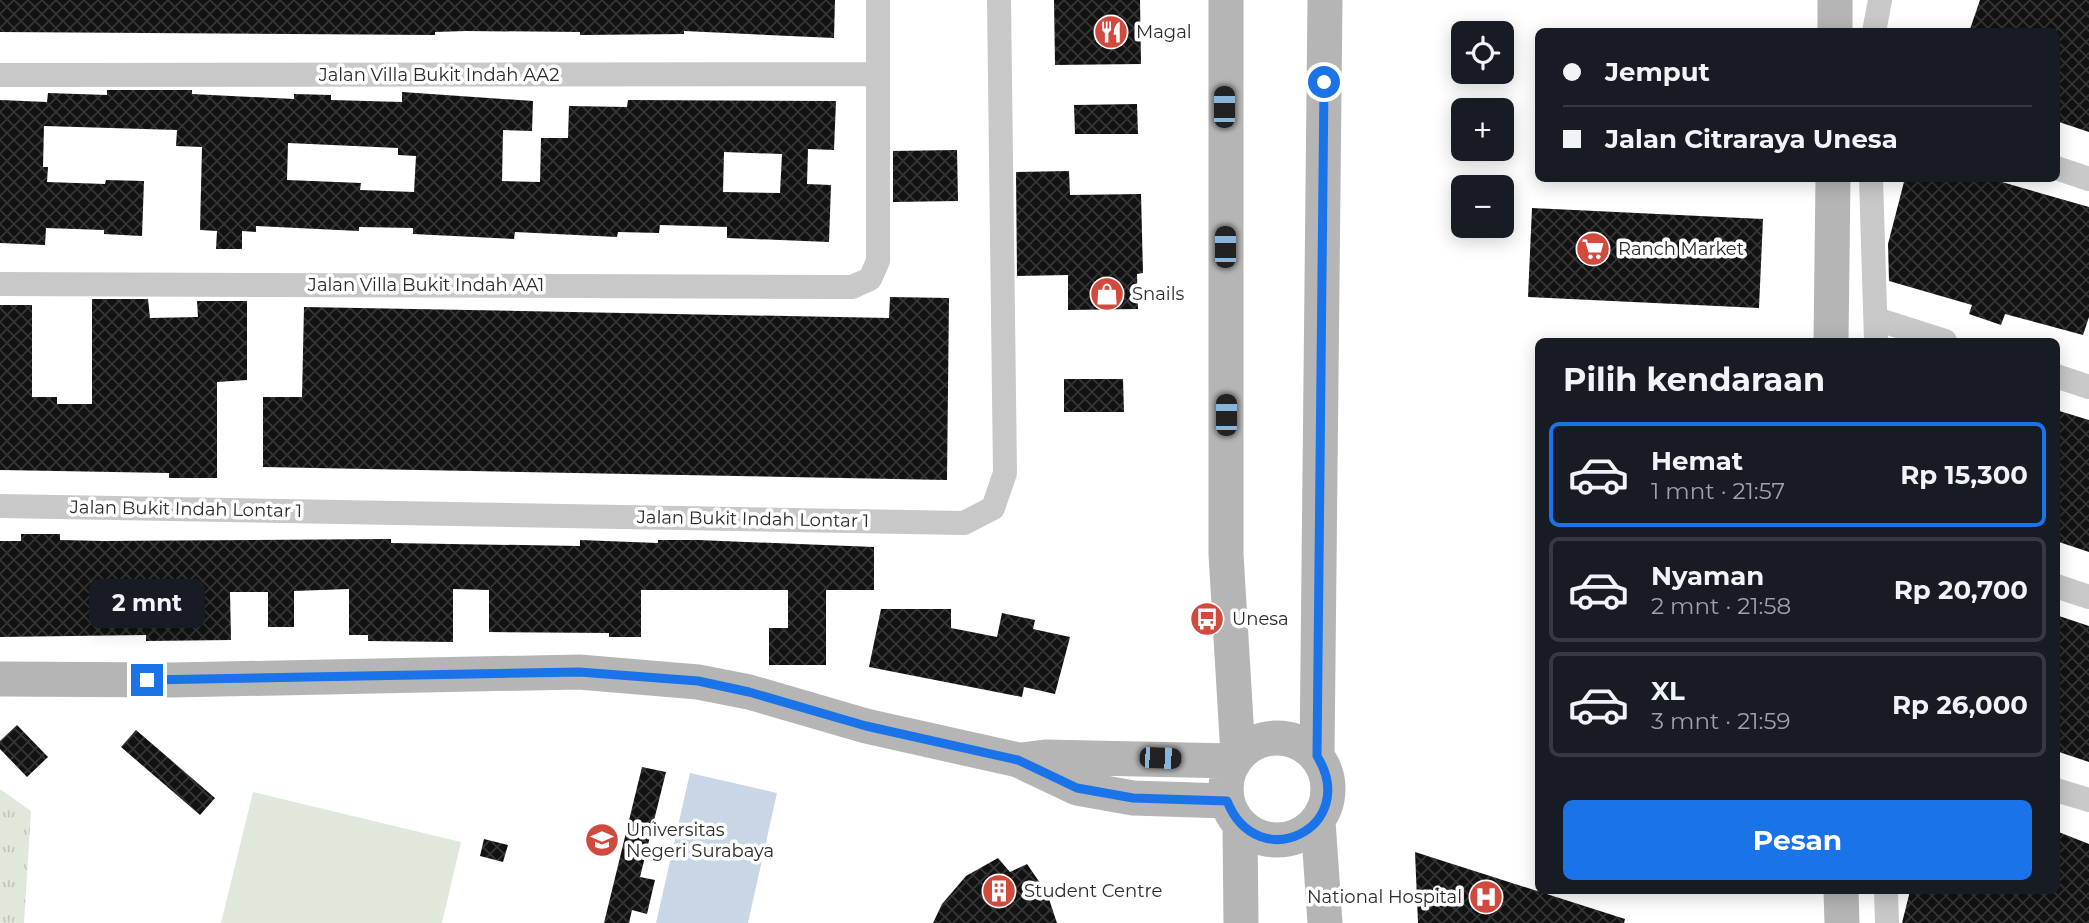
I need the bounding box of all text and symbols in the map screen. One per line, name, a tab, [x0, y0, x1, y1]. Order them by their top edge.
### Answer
restaurant icon: Magal	[1092, 13, 1130, 51]
place label: Magal	[1136, 21, 1192, 43]
map controls	[1451, 21, 1514, 238]
button: locate	[1451, 21, 1514, 84]
text: Jemput	[1605, 56, 1710, 88]
street label: Jalan Villa Bukit Indah AA2	[318, 64, 559, 86]
route start	[1308, 66, 1340, 98]
car	[1214, 86, 1235, 128]
button: +	[1451, 98, 1514, 161]
text: Jalan Citraraya Unesa	[1605, 123, 1898, 155]
button: −	[1451, 175, 1514, 238]
car	[1215, 226, 1236, 268]
supermarket icon: Ranch Market	[1574, 230, 1612, 268]
place label: Ranch Market	[1618, 238, 1744, 260]
street label: Jalan Villa Bukit Indah AA1	[307, 274, 544, 296]
shop icon: Snails	[1088, 275, 1126, 313]
place label: Snails	[1132, 283, 1185, 305]
text: Pilih kendaraan	[1563, 360, 1825, 399]
car	[1216, 394, 1237, 436]
icon: car	[1567, 443, 1630, 506]
text: Hemat	[1651, 445, 1743, 477]
text: Rp 15,300	[1900, 459, 2028, 491]
text: 1 mnt · 21:57	[1651, 477, 1785, 505]
street label: Jalan Bukit Indah Lontar 1	[69, 496, 302, 522]
street label: Jalan Bukit Indah Lontar 1	[636, 506, 869, 532]
icon: car	[1567, 558, 1630, 621]
text: Nyaman	[1651, 560, 1764, 592]
text: Rp 20,700	[1894, 574, 2028, 606]
callout: 2 mnt	[89, 578, 205, 628]
text: 2 mnt	[112, 589, 182, 617]
text: 2 mnt · 21:58	[1651, 592, 1791, 620]
bus stop icon: Unesa	[1188, 600, 1226, 638]
place label: Unesa	[1232, 608, 1289, 630]
route end	[131, 664, 163, 696]
icon: car	[1567, 673, 1630, 736]
text: XL	[1651, 675, 1685, 707]
text: Rp 26,000	[1892, 689, 2028, 721]
text: 3 mnt · 21:59	[1651, 707, 1790, 735]
car	[1139, 747, 1182, 769]
button: Pesan	[1563, 800, 2032, 880]
place label: Universitas Negeri Surabaya	[626, 819, 774, 862]
school or university icon: Universitas Negeri Surabaya	[583, 821, 621, 859]
building icon: Student Centre	[980, 872, 1018, 910]
hospital icon: National Hospital	[1467, 878, 1505, 916]
place label: Student Centre	[1024, 880, 1162, 902]
place label: National Hospital	[1307, 886, 1462, 908]

